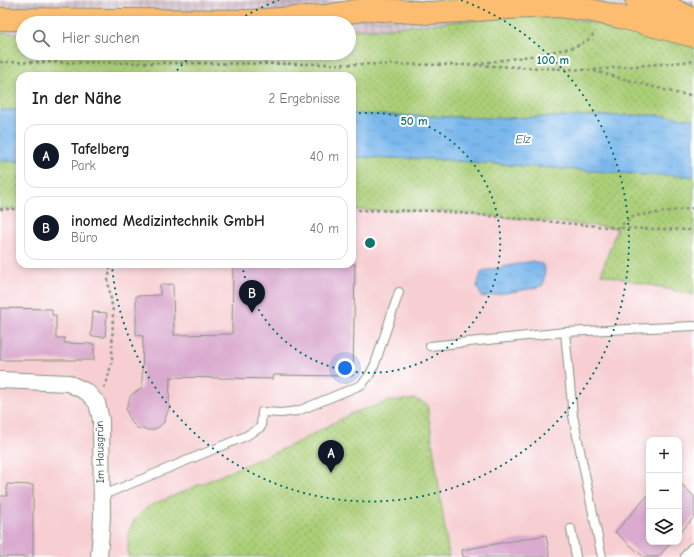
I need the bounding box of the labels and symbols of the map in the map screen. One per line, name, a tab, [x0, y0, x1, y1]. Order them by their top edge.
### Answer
text: 100 m	[537, 53, 569, 67]
text: 50 m	[400, 114, 428, 128]
water label: Elz	[515, 132, 532, 146]
centre of rings	[363, 236, 377, 250]
pin: B	[239, 280, 265, 313]
your location	[335, 358, 355, 378]
street label: Im Hausgrün	[93, 421, 107, 483]
pin: A	[318, 440, 344, 473]

